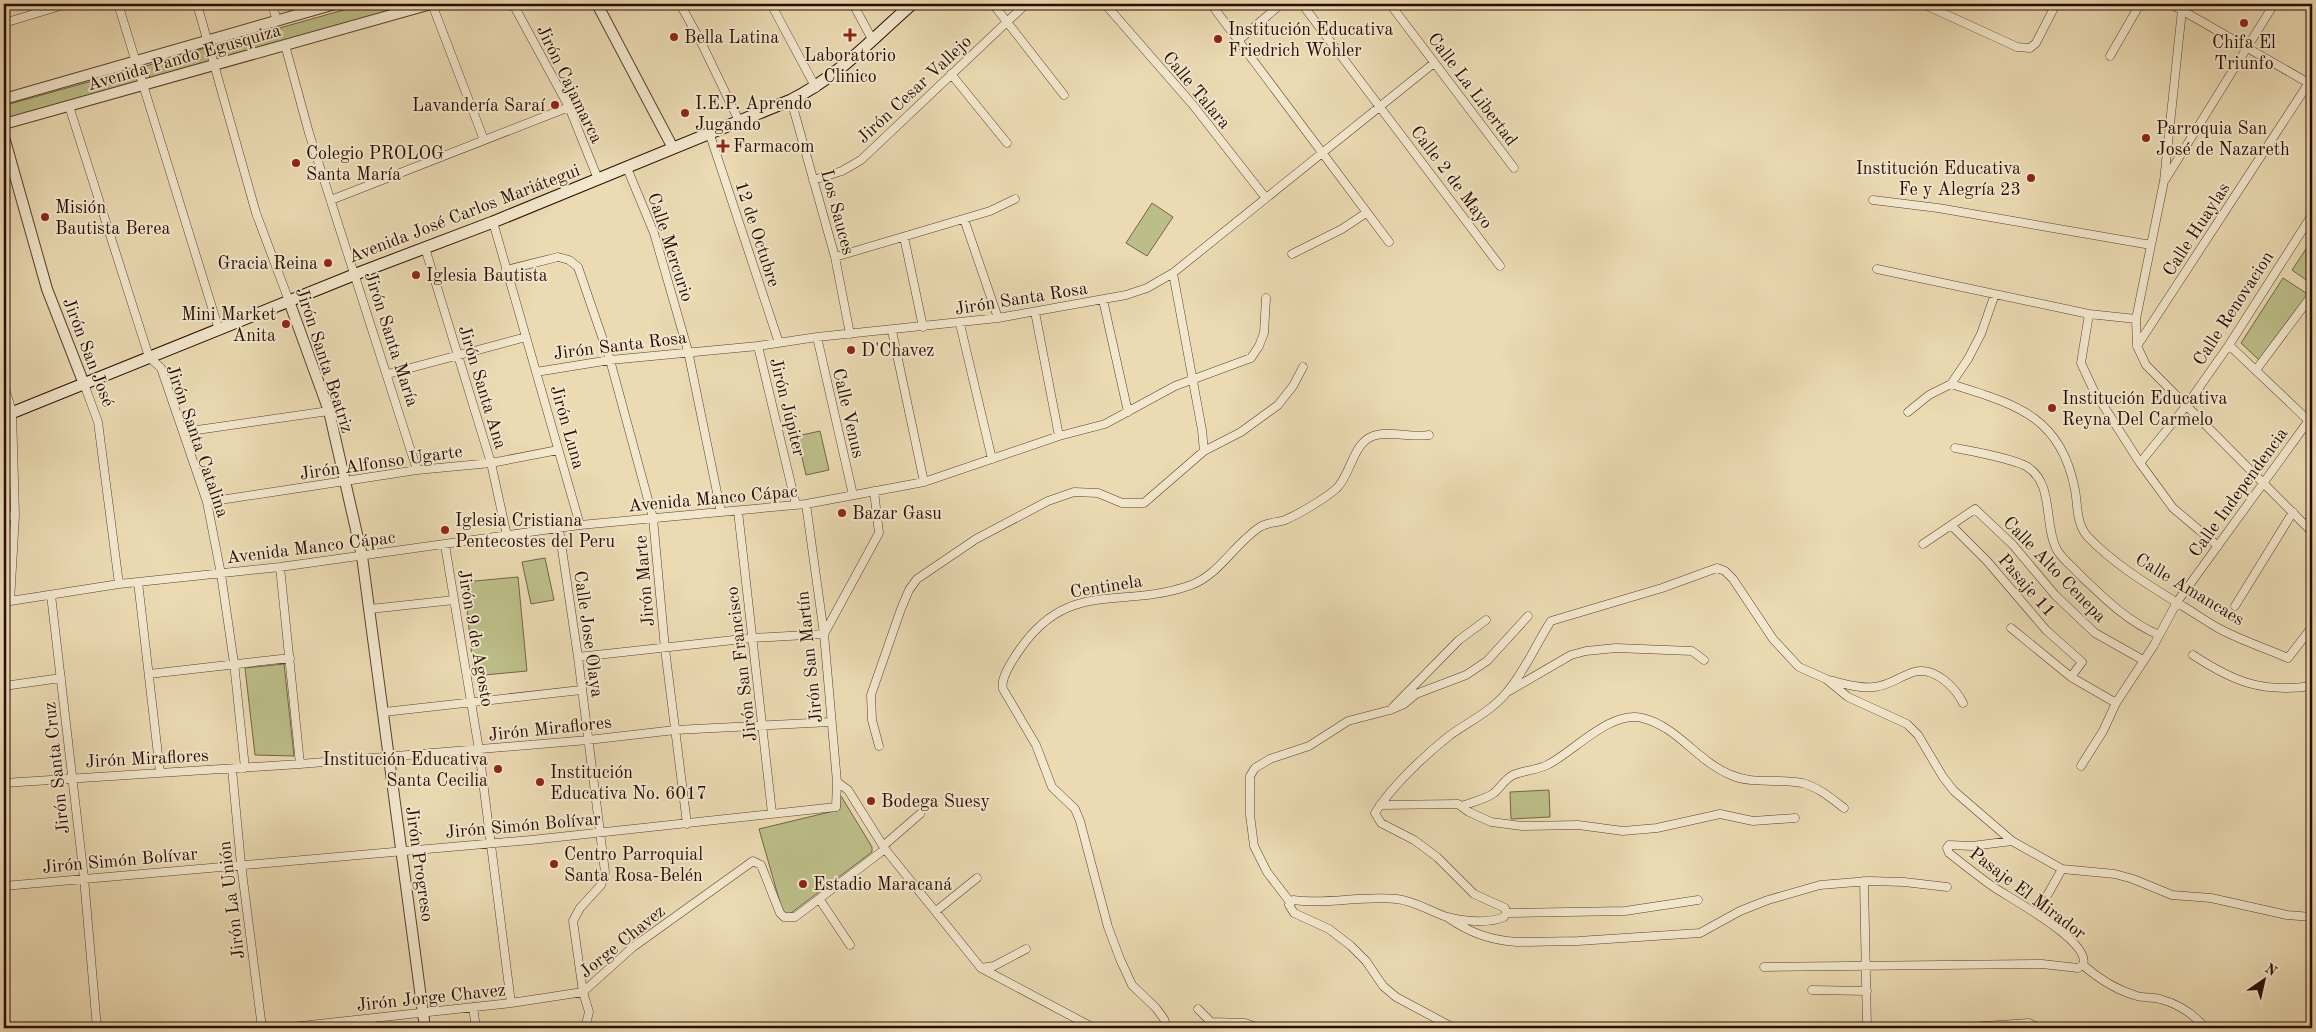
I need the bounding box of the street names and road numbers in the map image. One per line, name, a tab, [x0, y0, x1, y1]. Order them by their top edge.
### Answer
street label: Avenida Pando Egusquiza	[85, 22, 283, 94]
street label: Jirón Cajamarca	[533, 23, 605, 146]
street label: Calle La Libertad	[1424, 30, 1520, 149]
street label: Jirón Cesar Vallejo	[854, 32, 975, 147]
street label: Calle Talara	[1159, 49, 1234, 133]
street label: Calle 2 de Mayo	[1407, 123, 1496, 232]
street label: Avenida José Carlos Mariátegui	[346, 161, 583, 266]
street label: Los Sauces	[817, 168, 857, 257]
street label: 12 de Octubre	[732, 179, 783, 289]
street label: Calle Huaylas	[2160, 179, 2234, 280]
street label: Calle Mercurio	[644, 191, 696, 304]
street label: Calle Renovacion	[2190, 248, 2278, 369]
street label: Jirón Santa María	[361, 270, 421, 409]
street label: Jirón Santa Rosa	[953, 280, 1089, 318]
street label: Jirón Santa Beatriz	[292, 285, 356, 435]
street label: Jirón San José	[59, 295, 117, 409]
street label: Jirón Santa Ana	[455, 323, 509, 451]
street label: Jirón Santa Rosa	[552, 329, 688, 363]
street label: Jirón Júpiter	[766, 356, 808, 459]
street label: Jirón Santa Catalina	[162, 363, 232, 520]
street label: Calle Venus	[829, 367, 867, 460]
street label: Jirón Luna	[547, 383, 588, 471]
street label: Calle Independencia	[2186, 425, 2292, 561]
street label: Jirón Alfonso Ugarte	[298, 443, 464, 483]
street label: Avenida Manco Cápac	[628, 483, 799, 515]
street label: Calle Alto Cenepa	[1999, 513, 2109, 626]
street label: Avenida Manco Cápac	[226, 529, 397, 567]
street label: Jirón Marte	[632, 535, 658, 627]
street label: Calle Amancaes	[2132, 550, 2247, 629]
street label: Pasaje 11	[1994, 551, 2058, 621]
street label: Jirón 9 de Agosto	[454, 568, 496, 708]
street label: Calle Jose Olaya	[570, 570, 606, 699]
street label: Centinela	[1069, 572, 1144, 602]
street label: Jirón San Francisco	[724, 585, 760, 742]
street label: Jirón San Martín	[794, 590, 826, 724]
street label: Jirón Santa Cruz	[41, 701, 73, 835]
street label: Jirón Miraflores	[488, 714, 613, 744]
street label: Jirón Miraflores	[85, 747, 210, 771]
street label: Jirón Progreso	[402, 805, 436, 923]
street label: Jirón Simón Bolívar	[445, 810, 602, 842]
street label: Jirón La Unión	[216, 840, 248, 960]
street label: Pasaje El Mirador	[1966, 844, 2089, 944]
street label: Jirón Simón Bolívar	[42, 845, 199, 877]
street label: Jorge Chavez	[577, 902, 669, 982]
street label: Jirón Jorge Chavez	[356, 981, 507, 1015]

